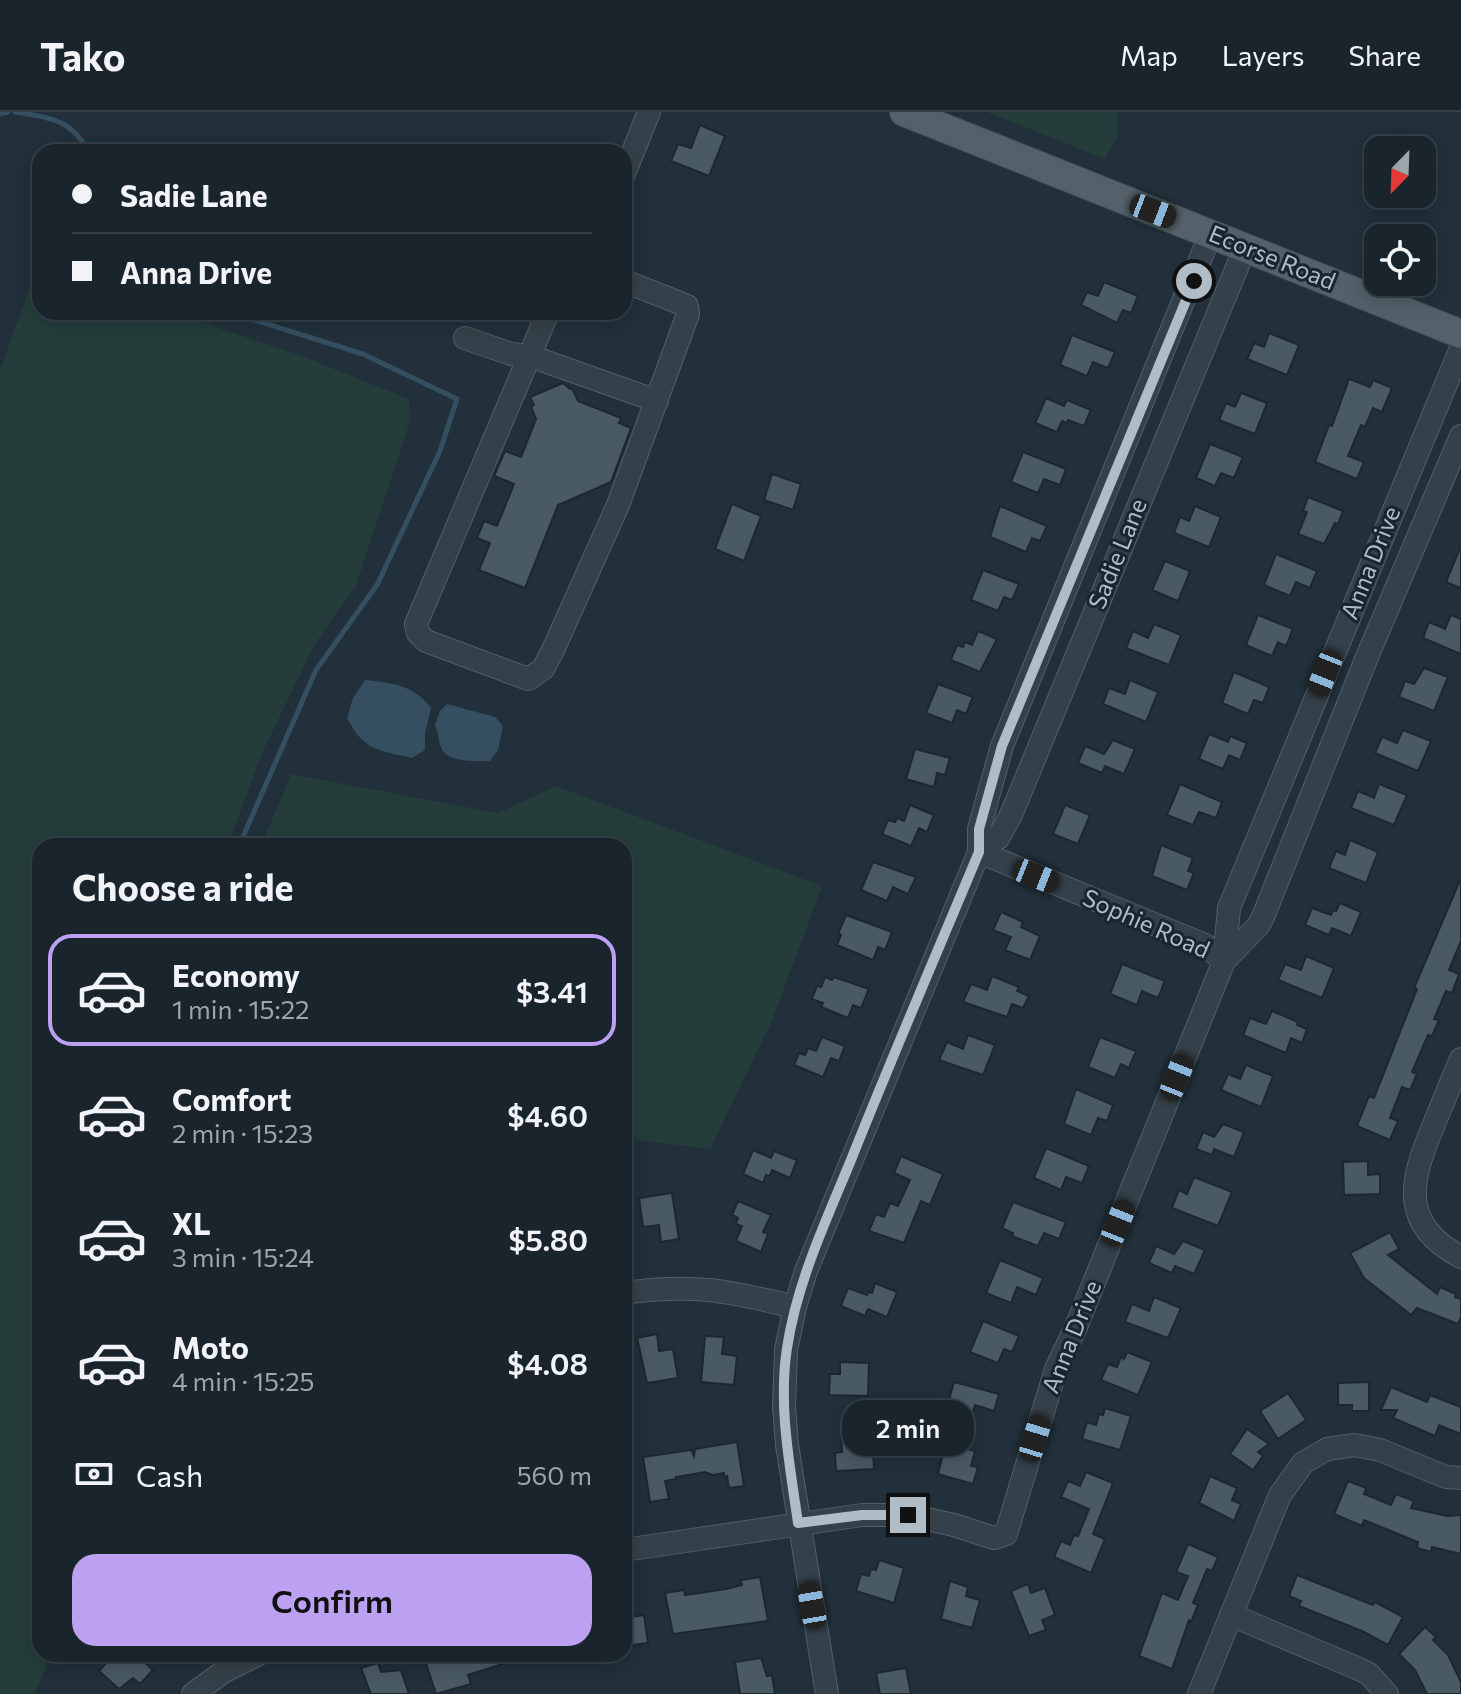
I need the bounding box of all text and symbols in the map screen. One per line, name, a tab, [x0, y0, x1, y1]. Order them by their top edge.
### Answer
text: Tako	[40, 32, 125, 79]
text: Map	[1120, 38, 1178, 72]
text: Layers	[1222, 38, 1304, 72]
text: Share	[1348, 38, 1421, 72]
north arrow	[1364, 136, 1436, 208]
map controls	[1364, 136, 1436, 296]
text: Sadie Lane	[120, 176, 268, 213]
car	[1126, 191, 1180, 231]
street label: Ecorse Road	[1205, 218, 1340, 295]
button: locate	[1364, 224, 1436, 296]
text: Anna Drive	[120, 253, 272, 290]
route start	[1176, 263, 1212, 299]
street label: Sadie Lane	[1081, 494, 1152, 613]
street label: Anna Drive	[1334, 502, 1405, 623]
car	[1305, 646, 1345, 700]
car	[1009, 856, 1063, 896]
text: Choose a ride	[72, 864, 293, 908]
street label: Sophie Road	[1079, 882, 1215, 964]
icon: car	[76, 954, 148, 1026]
text: Economy	[172, 956, 300, 993]
text: $3.41	[516, 972, 588, 1009]
text: 1 min · 15:22	[172, 993, 309, 1024]
car	[1157, 1050, 1197, 1104]
icon: car	[76, 1078, 148, 1150]
text: Comfort	[172, 1080, 291, 1117]
text: $4.60	[507, 1096, 588, 1133]
text: 2 min · 15:23	[172, 1117, 313, 1148]
car	[1098, 1196, 1138, 1250]
icon: car	[76, 1202, 148, 1274]
text: XL	[172, 1204, 211, 1241]
text: $5.80	[508, 1220, 588, 1257]
text: 3 min · 15:24	[172, 1241, 314, 1272]
street label: Anna Drive	[1035, 1276, 1106, 1397]
icon: car	[76, 1326, 148, 1398]
text: Moto	[172, 1328, 249, 1365]
text: $4.08	[507, 1344, 588, 1381]
text: 4 min · 15:25	[172, 1365, 314, 1396]
callout: 2 min	[842, 1399, 974, 1455]
text: 2 min	[876, 1412, 940, 1443]
car	[1017, 1412, 1053, 1464]
icon: cash	[72, 1452, 116, 1496]
text: Cash	[136, 1456, 203, 1493]
text: 560 m	[517, 1459, 592, 1490]
route end	[890, 1497, 926, 1533]
button: Confirm	[72, 1554, 592, 1646]
car	[796, 1579, 828, 1631]

